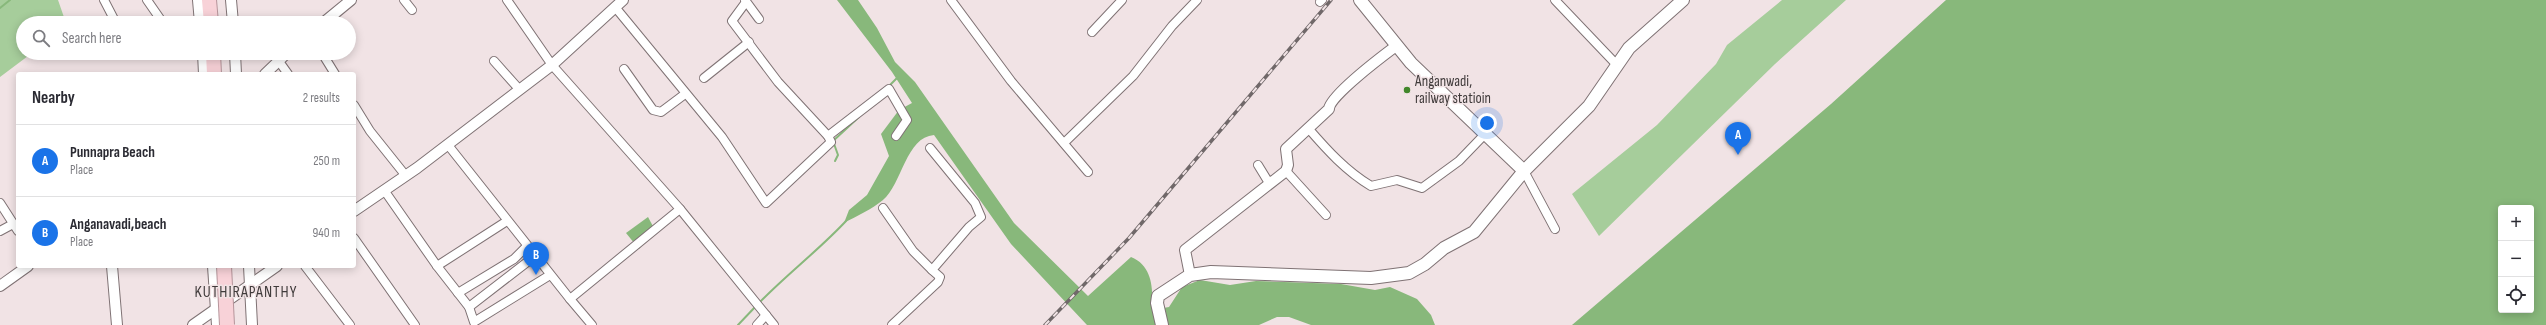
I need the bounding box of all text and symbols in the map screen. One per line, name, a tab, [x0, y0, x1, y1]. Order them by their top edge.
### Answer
search box	[16, 16, 356, 60]
icon: search	[30, 27, 52, 49]
text: Search here	[62, 29, 122, 48]
place label: Anganwadi, railway statioin	[1414, 72, 1491, 108]
marker: Anganwadi, railway statioin	[1402, 85, 1412, 95]
text: Nearby	[32, 88, 75, 108]
text: 2 results	[303, 90, 340, 106]
your location	[1477, 113, 1497, 133]
pin: A	[1725, 122, 1751, 155]
text: Punnapra Beach	[70, 143, 155, 162]
text: A	[42, 153, 48, 169]
text: 250 m	[313, 153, 340, 169]
text: Place	[70, 162, 93, 178]
map controls	[2498, 205, 2534, 313]
button: +	[2498, 205, 2534, 241]
text: Anganavadi,beach	[70, 215, 166, 234]
text: B	[42, 225, 48, 241]
text: 940 m	[313, 225, 340, 241]
text: Place	[70, 234, 93, 250]
button: −	[2498, 241, 2534, 277]
pin: B	[523, 242, 549, 275]
button: locate	[2498, 277, 2534, 313]
district label: KUTHIRAPANTHY	[195, 283, 297, 302]

